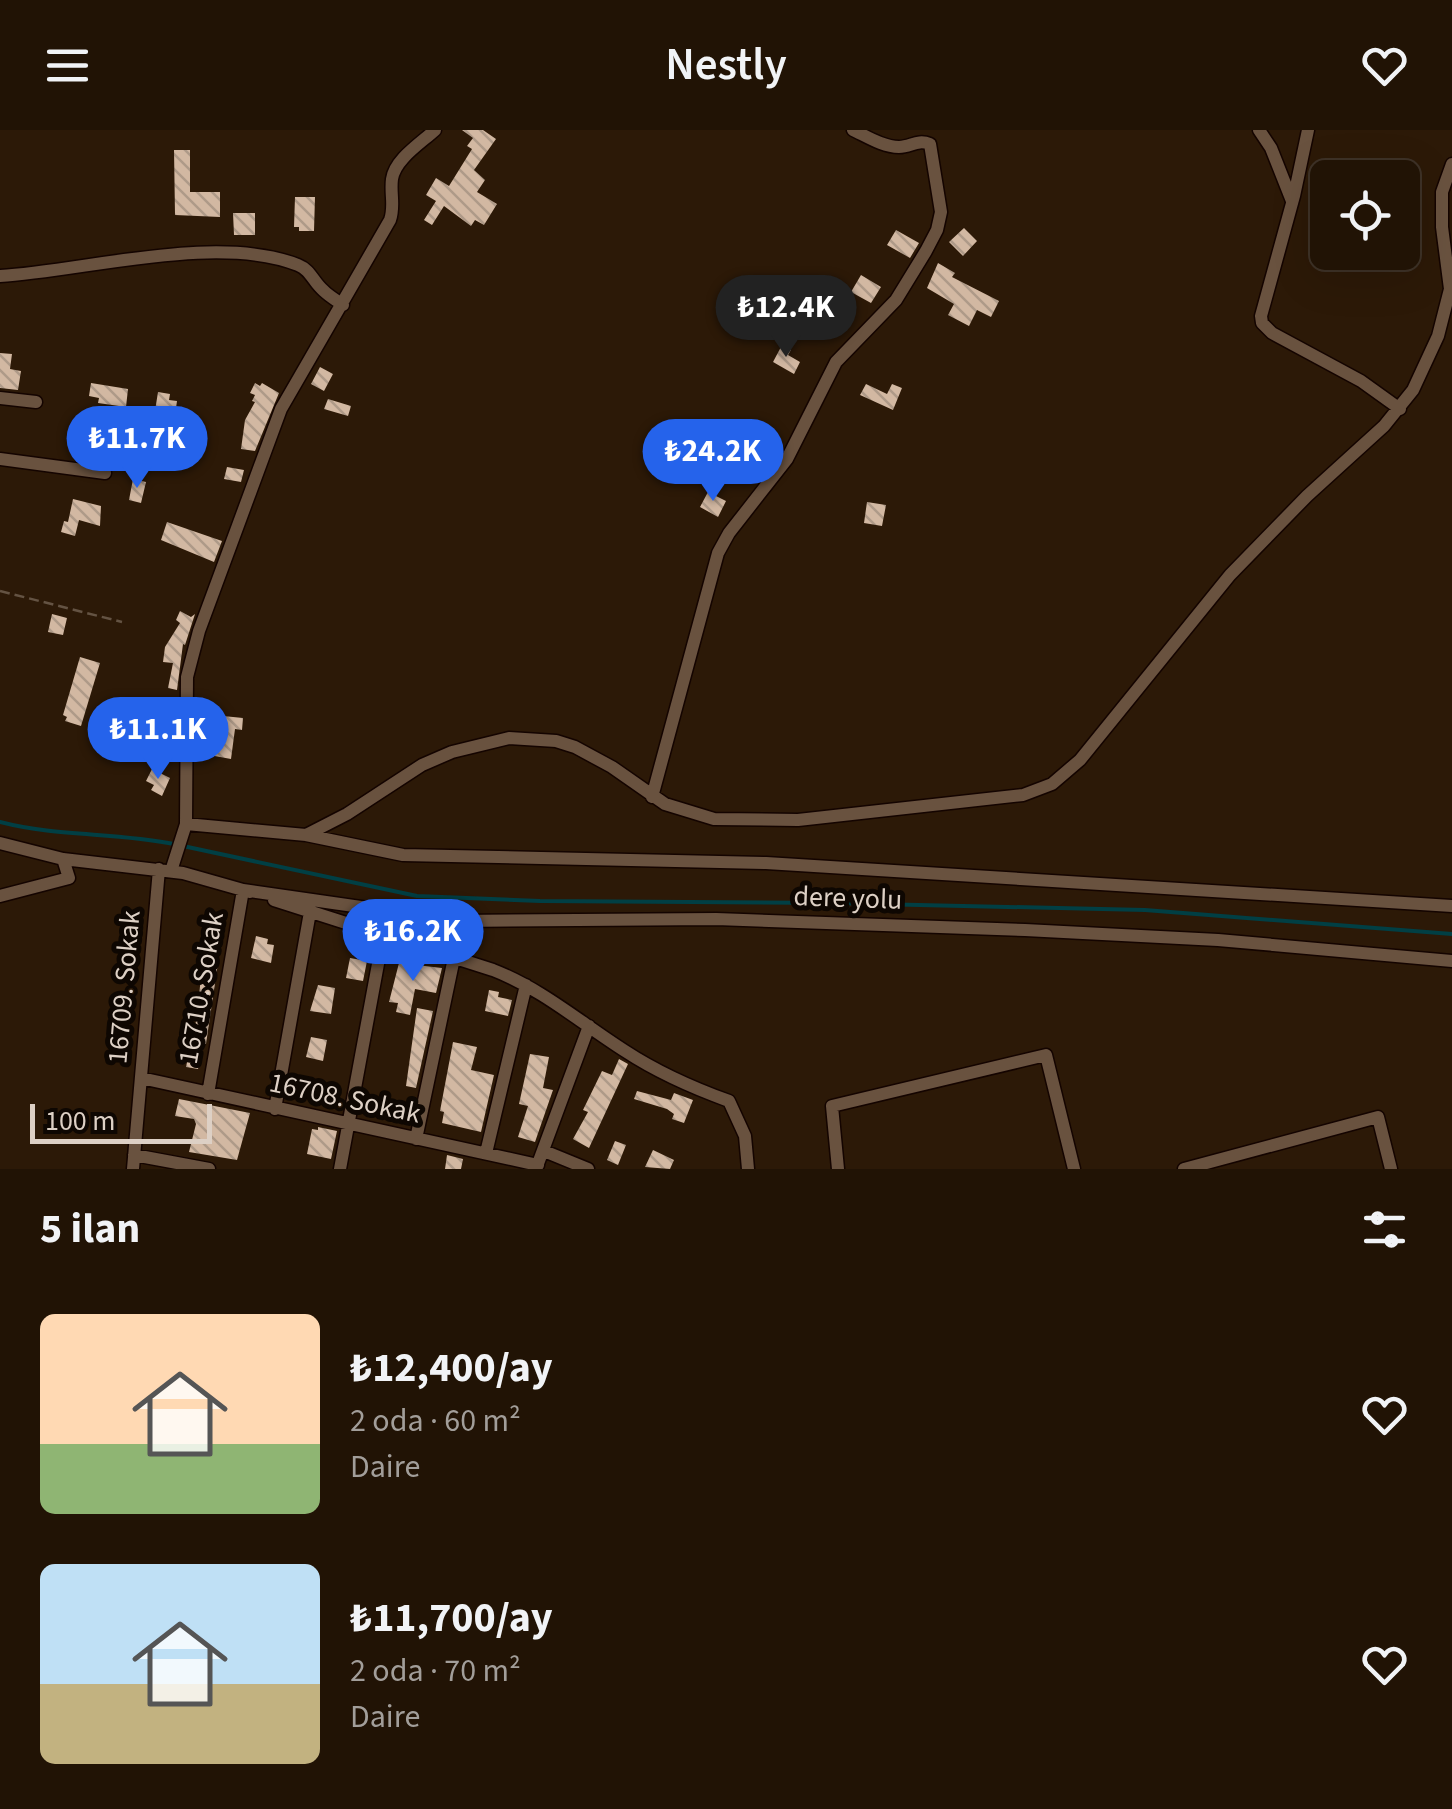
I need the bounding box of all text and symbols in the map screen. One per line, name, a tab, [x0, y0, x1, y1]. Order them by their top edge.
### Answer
text: Nestly	[665, 33, 787, 97]
icon: menu	[40, 38, 95, 93]
icon: heart	[1357, 38, 1412, 93]
map controls	[1310, 160, 1420, 270]
button: locate	[1310, 160, 1420, 270]
pin: ₺12.4K	[705, 275, 867, 360]
text: ₺12.4K	[738, 284, 834, 330]
pin: ₺11.7K	[56, 406, 218, 491]
text: ₺11.7K	[89, 415, 185, 461]
pin: ₺24.2K	[632, 419, 794, 504]
text: ₺24.2K	[665, 428, 761, 474]
pin: ₺11.1K	[77, 697, 239, 782]
text: ₺11.1K	[110, 706, 206, 752]
street label: dere yolu	[793, 876, 903, 920]
pin: ₺16.2K	[332, 899, 494, 984]
street label: 16709. Sokak	[97, 908, 151, 1065]
text: ₺16.2K	[365, 908, 461, 954]
street label: 16710. Sokak	[168, 909, 234, 1067]
street label: 16708. Sokak	[266, 1062, 425, 1134]
scale bar	[30, 1099, 212, 1144]
text: 100 m	[45, 1101, 116, 1141]
text: 5 ilan	[40, 1199, 140, 1259]
icon: filters	[1357, 1202, 1412, 1257]
text: ₺12,400/ay	[350, 1338, 553, 1398]
icon: home	[120, 1354, 240, 1474]
icon: heart	[1357, 1387, 1412, 1442]
text: 2 oda · 60 m²	[350, 1398, 521, 1444]
text: Daire	[350, 1444, 420, 1490]
text: ₺11,700/ay	[350, 1588, 553, 1648]
icon: home	[120, 1604, 240, 1724]
icon: heart	[1357, 1637, 1412, 1692]
text: 2 oda · 70 m²	[350, 1648, 521, 1694]
text: Daire	[350, 1694, 420, 1740]

